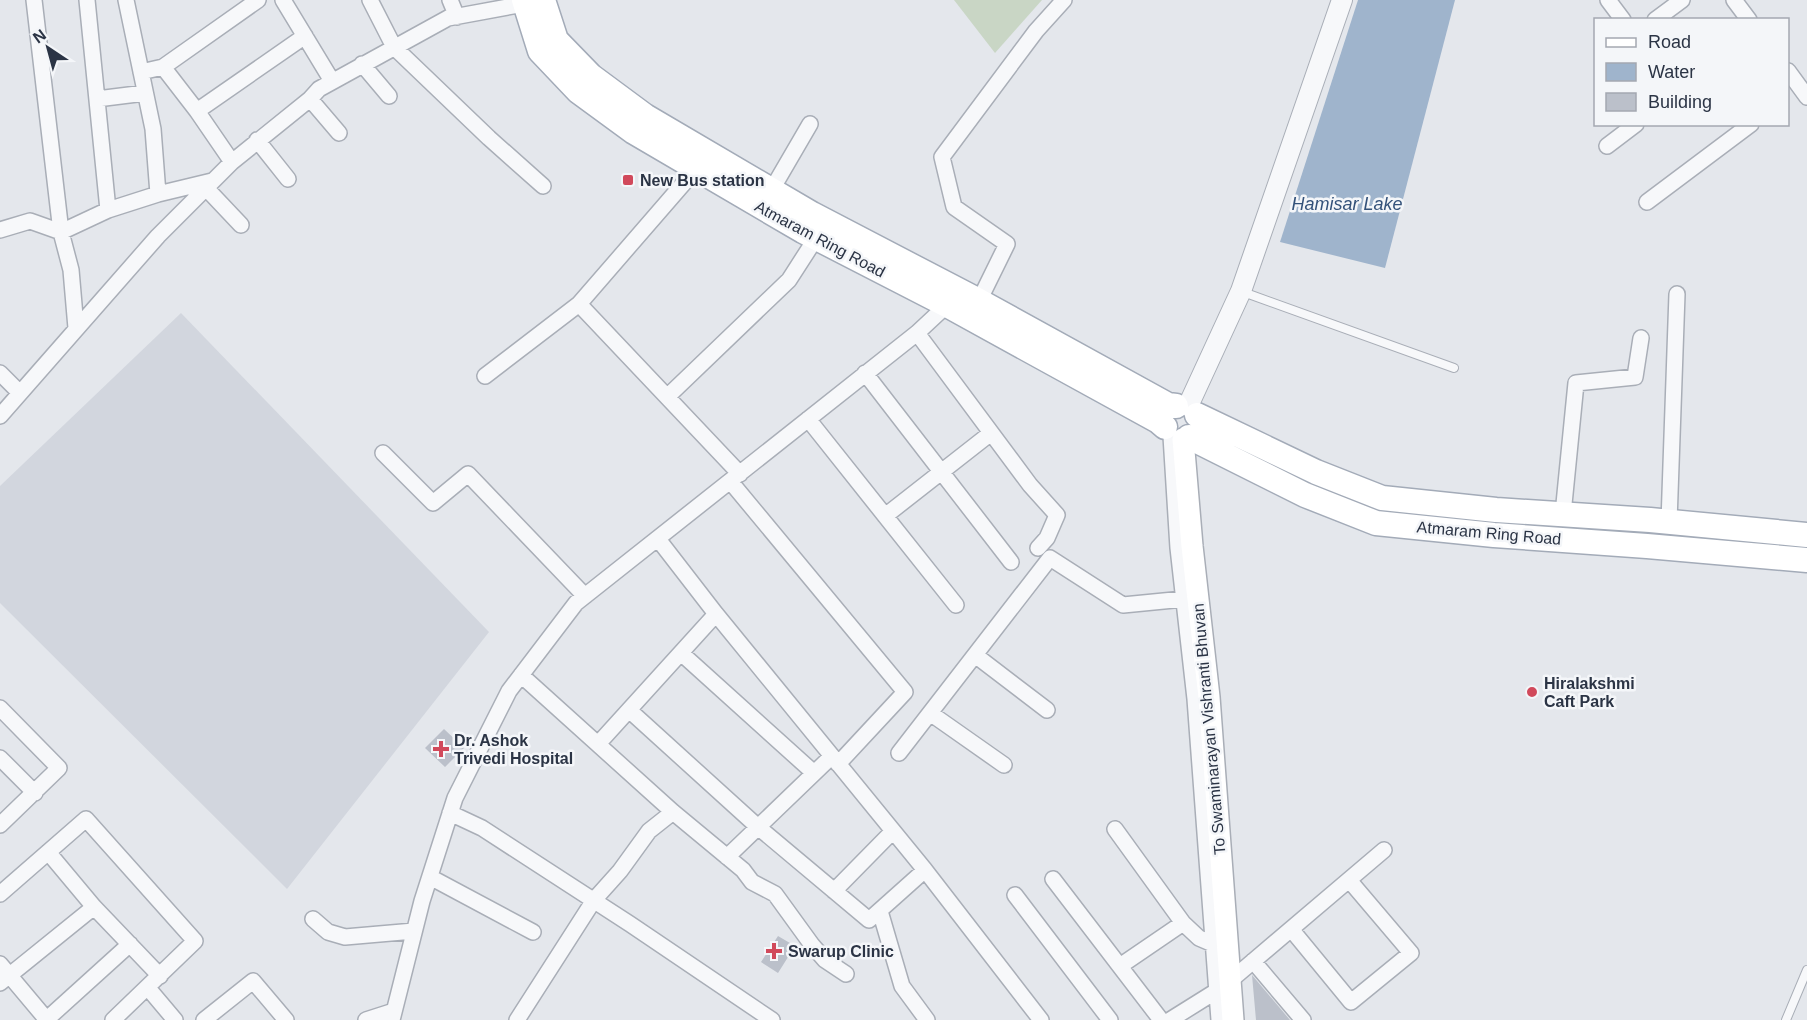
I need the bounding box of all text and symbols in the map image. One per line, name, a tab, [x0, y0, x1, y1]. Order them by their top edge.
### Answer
north arrow	[18, 18, 78, 78]
legend	[1594, 18, 1789, 126]
text: N	[30, 26, 49, 47]
text: Road	[1648, 32, 1691, 52]
text: Water	[1648, 62, 1695, 82]
text: Building	[1648, 92, 1712, 112]
place label: New Bus station	[640, 172, 764, 189]
marker: New Bus station	[621, 173, 635, 187]
water label: Hamisar Lake	[1291, 194, 1403, 214]
street label: Atmaram Ring Road	[752, 197, 888, 281]
street label: Atmaram Ring Road	[1416, 518, 1562, 548]
street label: To Swaminarayan Vishranti Bhuvan	[1190, 603, 1228, 855]
place label: Hiralakshmi Caft Park	[1544, 675, 1635, 710]
marker: Hiralakshmi Caft Park	[1525, 685, 1539, 699]
place label: Dr. Ashok Trivedi Hospital	[454, 732, 573, 767]
marker: Dr. Ashok Trivedi Hospital	[432, 740, 450, 758]
marker: Swarup Clinic	[765, 942, 783, 960]
place label: Swarup Clinic	[788, 943, 894, 960]

